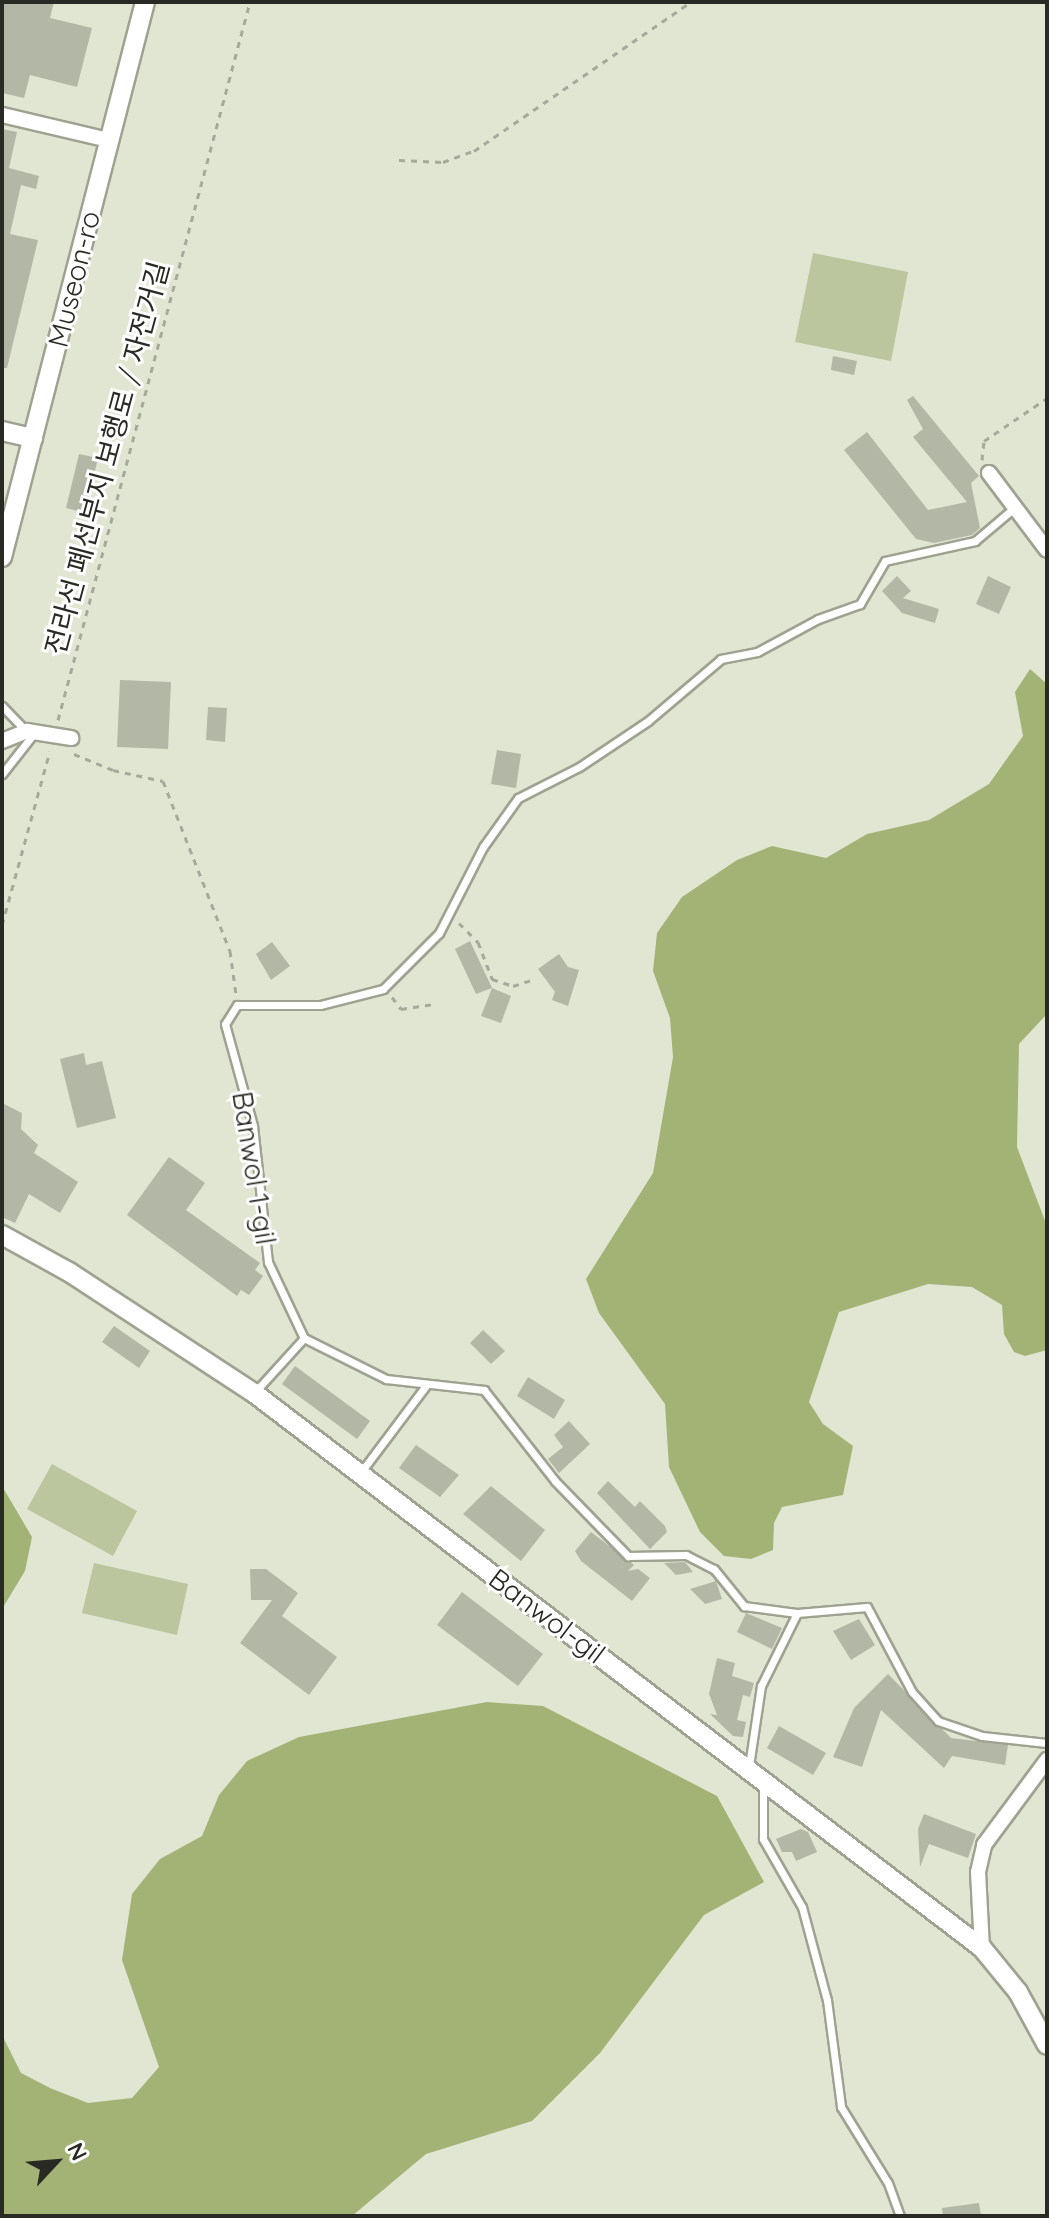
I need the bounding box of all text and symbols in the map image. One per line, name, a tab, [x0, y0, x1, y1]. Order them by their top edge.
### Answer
street label: Museon-ro	[41, 207, 107, 351]
street label: 전라선 폐선부지 보행로 / 자전거길	[38, 258, 176, 658]
street label: Banwol 1-gil	[225, 1089, 283, 1247]
street label: Banwol-gil	[482, 1561, 612, 1671]
north arrow	[16, 2122, 96, 2202]
text: N	[61, 2138, 94, 2165]

